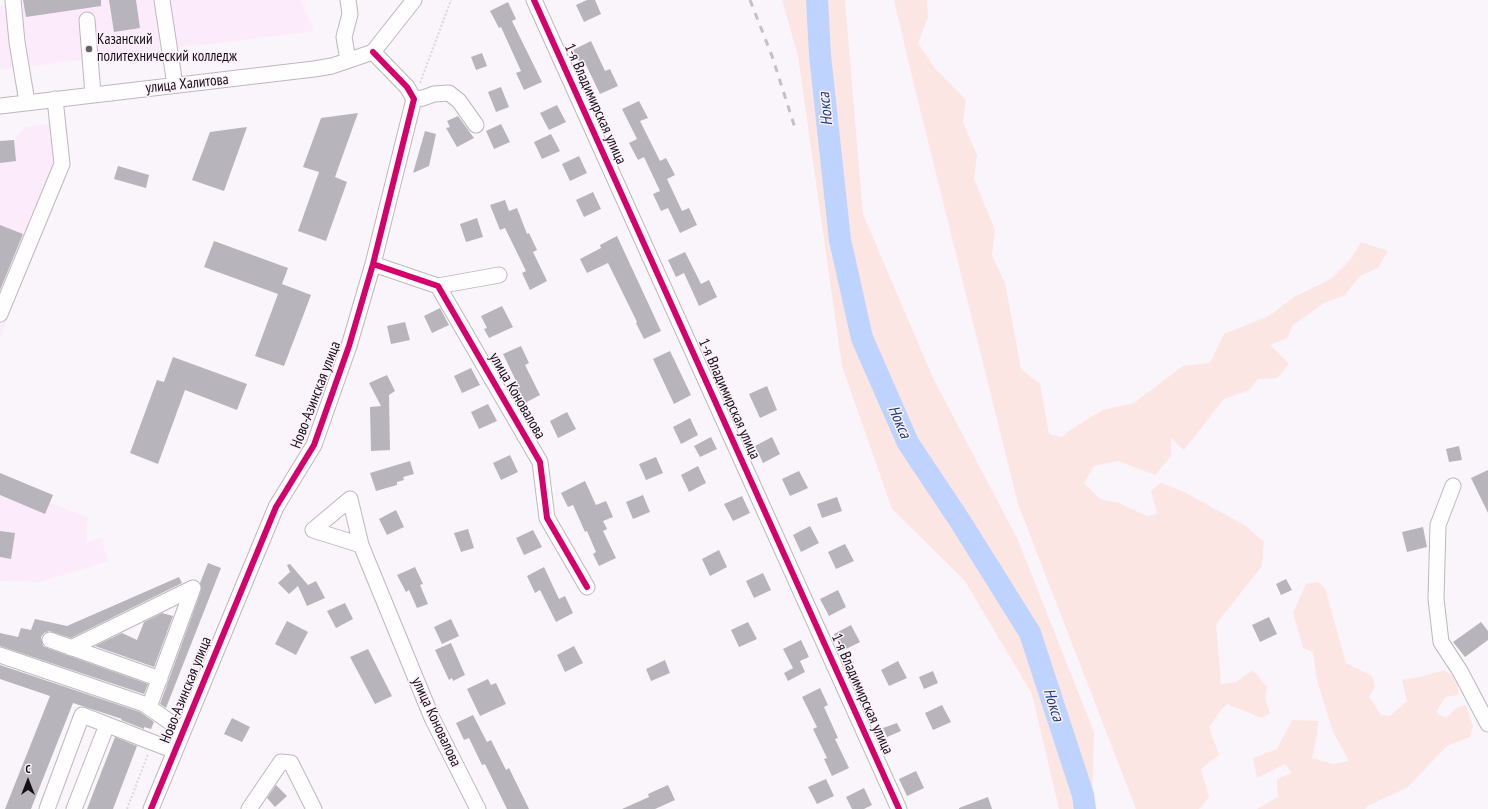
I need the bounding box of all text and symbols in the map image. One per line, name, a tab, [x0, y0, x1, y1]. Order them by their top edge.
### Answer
place label: Казанский политехнический колледж	[97, 31, 237, 66]
street label: 1-я Владимирская улица	[560, 41, 630, 167]
marker: Казанский политехнический колледж	[84, 44, 94, 54]
street label: улица Халитова	[145, 71, 229, 97]
water label: Нокса	[815, 91, 837, 127]
street label: 1-я Владимирская улица	[694, 336, 764, 462]
street label: Ново-Азинская улица	[287, 339, 345, 451]
street label: улица Коновалова	[485, 350, 549, 442]
water label: Нокса	[883, 403, 915, 441]
street label: 1-я Владимирская улица	[827, 631, 897, 757]
street label: Ново-Азинская улица	[156, 634, 216, 746]
street label: улица Коновалова	[407, 674, 465, 770]
water label: Нокса	[1039, 686, 1067, 724]
north arrow	[8, 761, 48, 801]
text: С	[25, 762, 31, 776]

